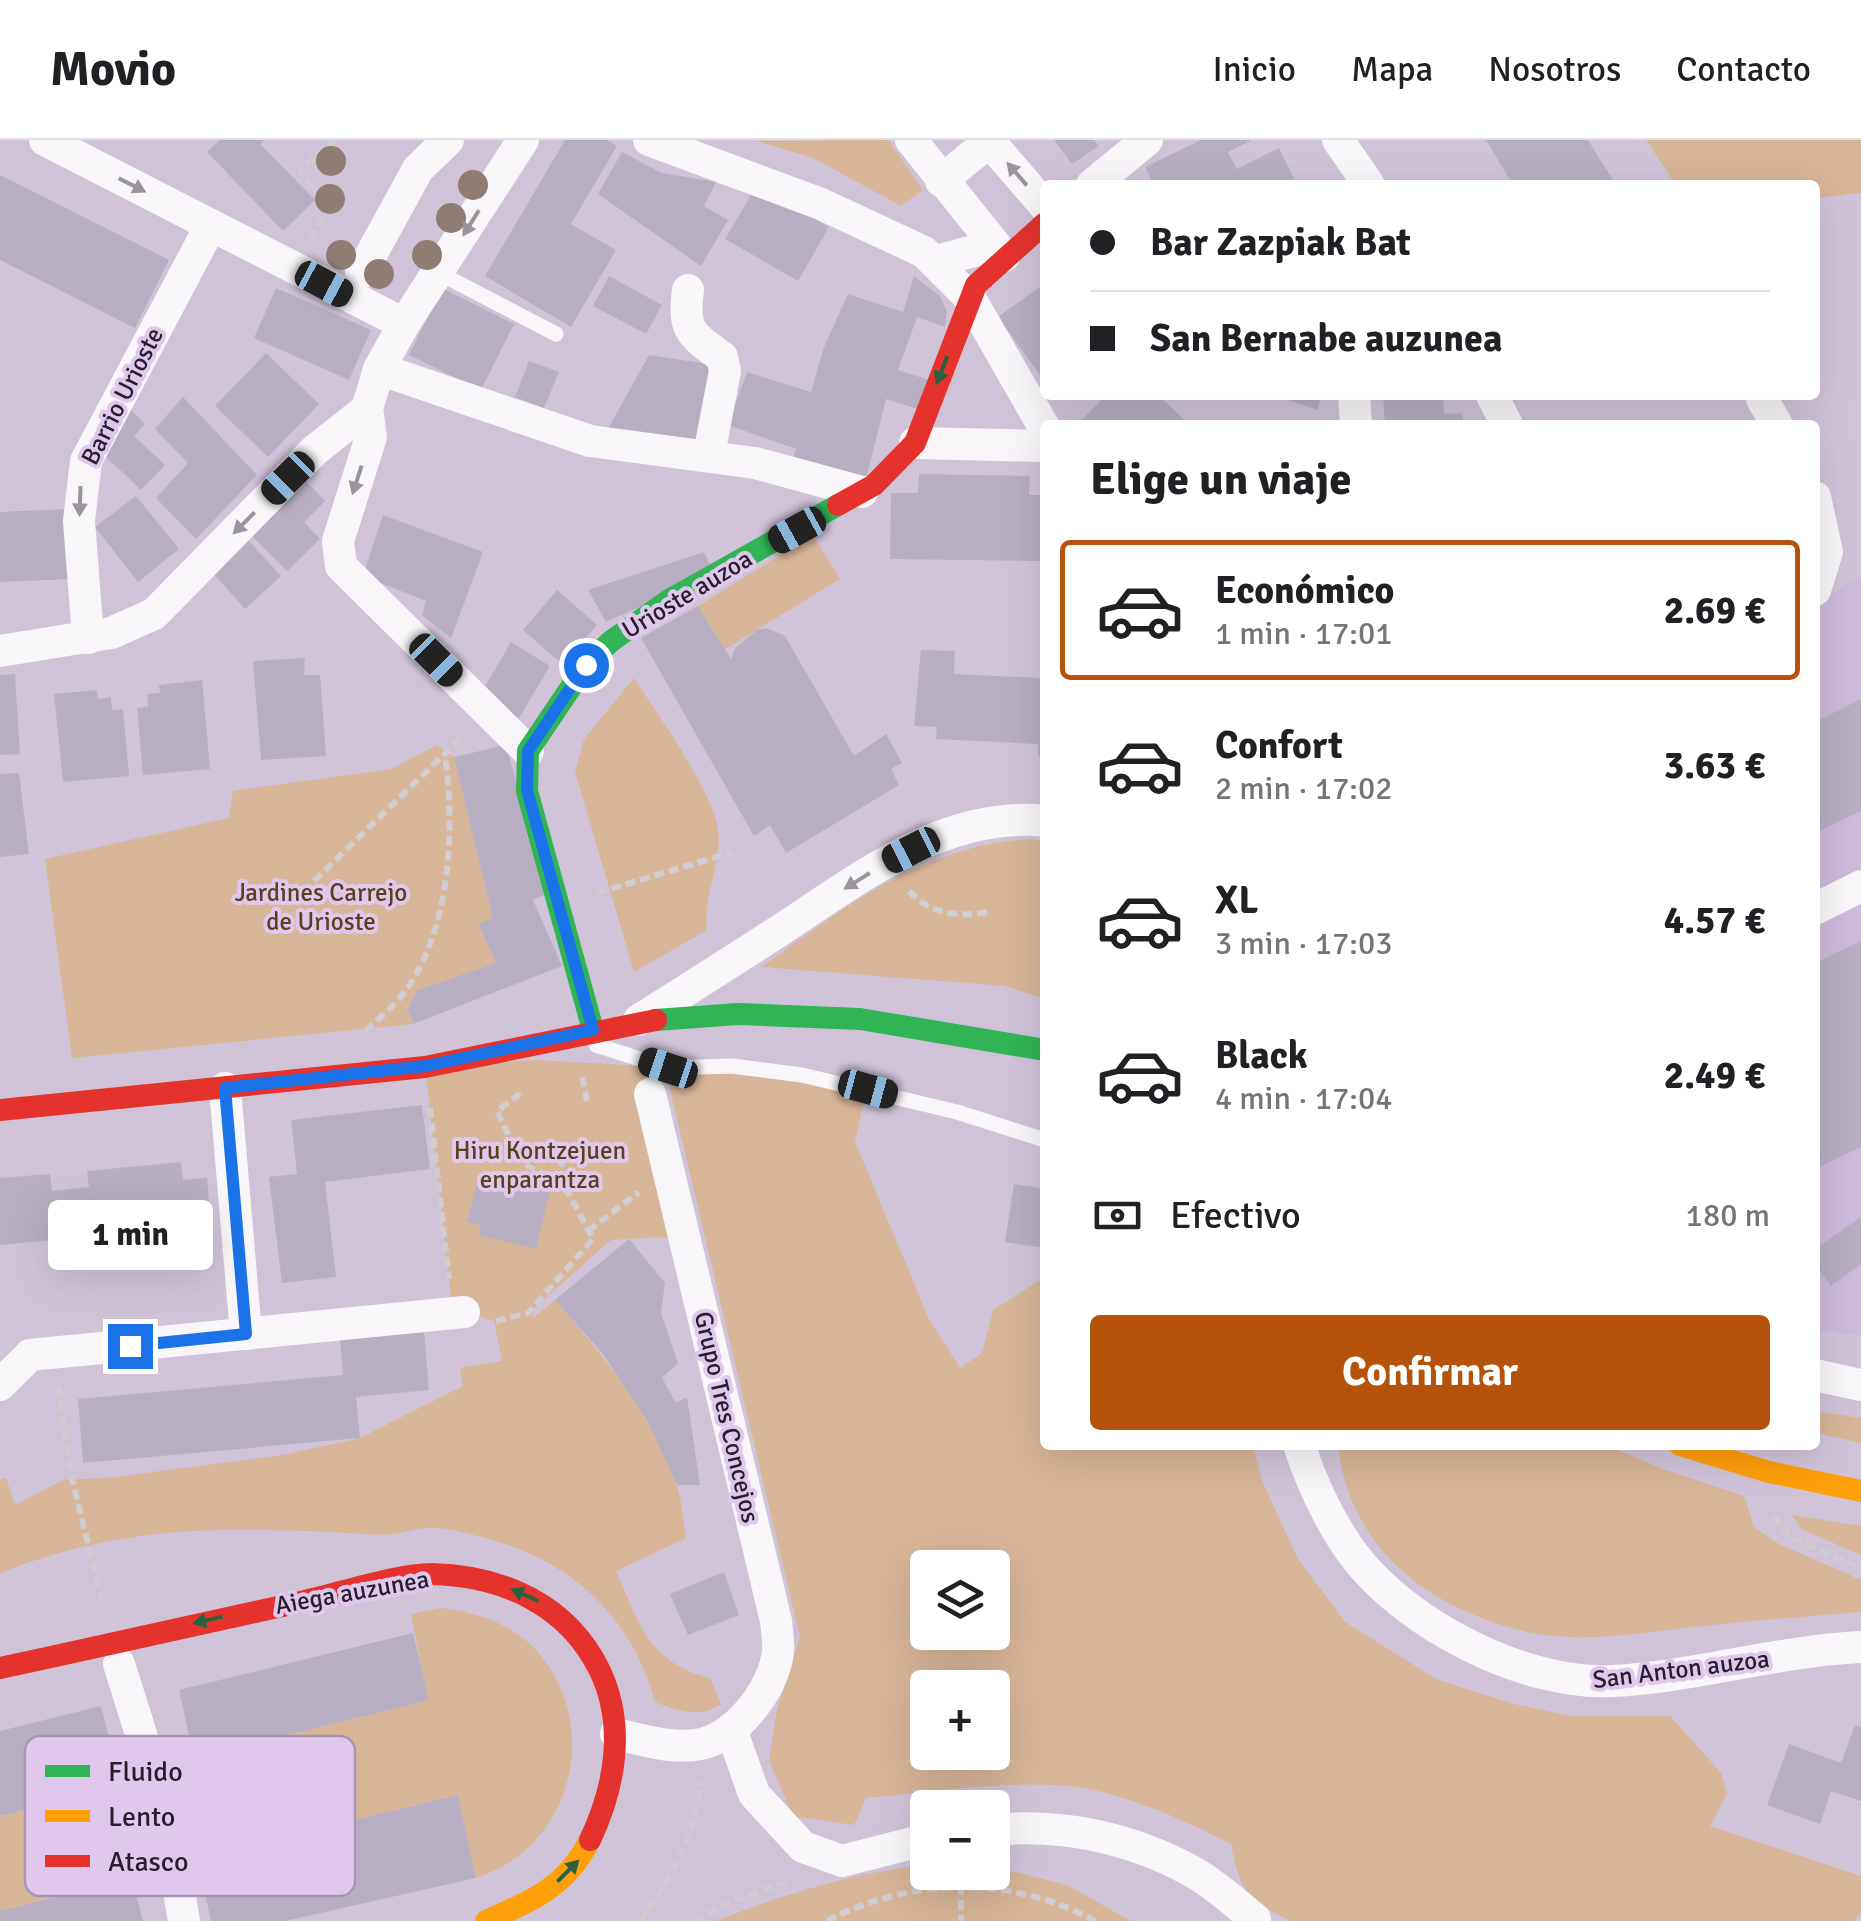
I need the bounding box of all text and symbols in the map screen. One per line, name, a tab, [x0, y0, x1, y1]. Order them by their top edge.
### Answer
text: Movio	[50, 40, 176, 99]
text: Inicio	[1212, 48, 1296, 91]
text: Mapa	[1351, 48, 1433, 91]
text: Nosotros	[1488, 48, 1621, 91]
text: Contacto	[1676, 48, 1811, 91]
one-way arrow	[1007, 162, 1029, 187]
one-way arrow	[118, 176, 147, 193]
one-way arrow	[462, 209, 480, 236]
text: Bar Zazpiak Bat	[1150, 219, 1411, 266]
car	[290, 257, 358, 311]
text: San Bernabe auzunea	[1150, 315, 1502, 362]
street label: Barrio Urioste	[74, 322, 170, 470]
one-way arrow	[934, 356, 950, 386]
car	[256, 446, 320, 510]
text: Elige un viaje	[1090, 452, 1352, 507]
one-way arrow	[349, 466, 364, 496]
one-way arrow	[72, 485, 88, 517]
car	[763, 502, 831, 558]
one-way arrow	[233, 510, 257, 534]
street label: Urioste auzoa	[616, 543, 758, 645]
icon: car	[1095, 565, 1185, 655]
text: Económico	[1215, 567, 1394, 614]
text: 2.69 €	[1664, 587, 1765, 634]
text: 1 min · 17:01	[1215, 614, 1393, 653]
car	[404, 628, 468, 692]
route start	[564, 643, 609, 688]
icon: car	[1095, 720, 1185, 810]
text: Confort	[1215, 722, 1343, 769]
text: 3.63 €	[1664, 742, 1765, 789]
text: 2 min · 17:02	[1215, 769, 1393, 808]
car	[877, 823, 945, 877]
one-way arrow	[843, 872, 871, 890]
icon: car	[1095, 875, 1185, 965]
park label: Jardines Carrejo de Urioste	[235, 877, 407, 937]
text: XL	[1215, 877, 1258, 924]
text: 4.57 €	[1664, 897, 1765, 944]
text: 3 min · 17:03	[1215, 924, 1393, 963]
icon: car	[1095, 1030, 1185, 1120]
text: Black	[1215, 1032, 1308, 1079]
car	[635, 1044, 701, 1092]
text: 2.49 €	[1664, 1052, 1765, 1099]
car	[835, 1067, 901, 1111]
text: 4 min · 17:04	[1215, 1079, 1393, 1118]
park label: Hiru Kontzejuen enparantza	[454, 1135, 626, 1195]
icon: cash	[1090, 1188, 1145, 1243]
text: Efectivo	[1170, 1192, 1301, 1239]
text: 180 m	[1686, 1196, 1770, 1235]
callout: 1 min	[48, 1201, 212, 1271]
text: 1 min	[92, 1215, 169, 1254]
street label: Grupo Tres Concejos	[688, 1308, 766, 1526]
button: Confirmar	[1090, 1315, 1770, 1430]
route end	[108, 1324, 153, 1369]
map controls	[910, 1550, 1010, 1890]
button: layers	[910, 1550, 1010, 1650]
street label: Aiega auzunea	[273, 1563, 431, 1621]
one-way arrow	[510, 1587, 539, 1604]
one-way arrow	[192, 1613, 223, 1628]
street label: San Anton auzoa	[1591, 1643, 1771, 1695]
button: +	[910, 1670, 1010, 1770]
legend	[25, 1736, 355, 1896]
text: Fluido	[108, 1755, 183, 1789]
button: −	[910, 1790, 1010, 1890]
text: Lento	[108, 1800, 175, 1834]
text: Atasco	[108, 1845, 188, 1879]
one-way arrow	[556, 1859, 580, 1883]

